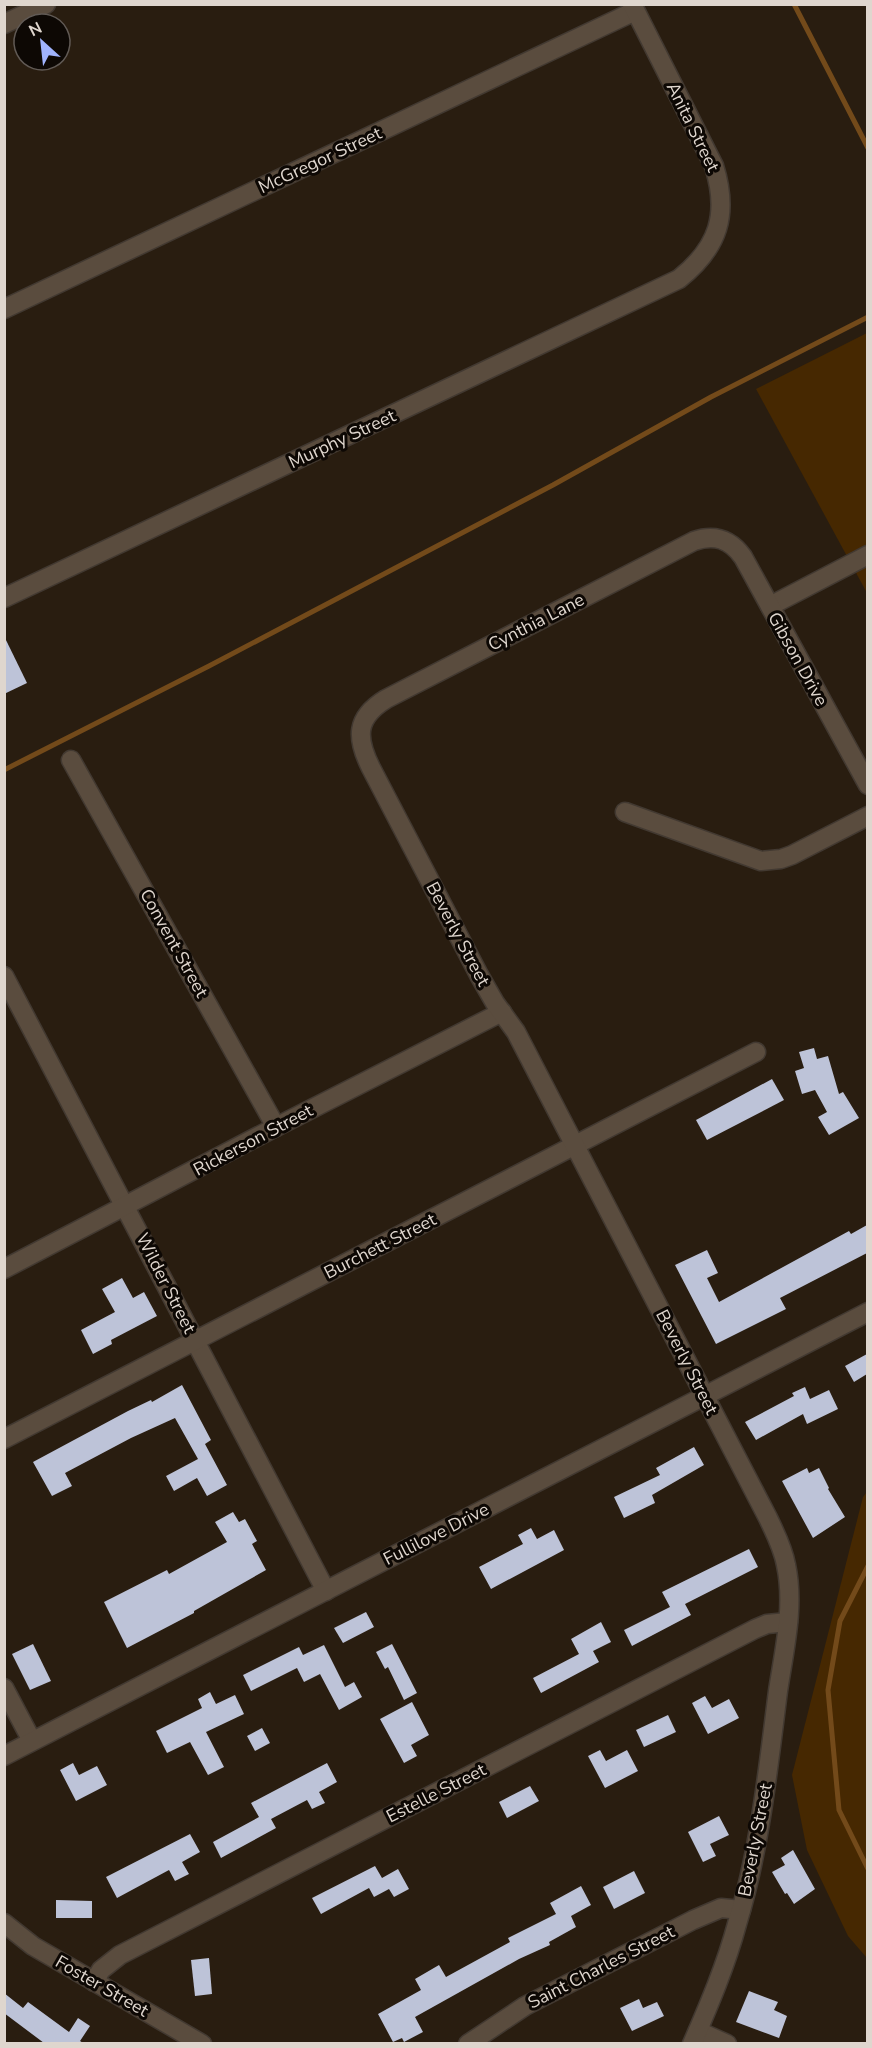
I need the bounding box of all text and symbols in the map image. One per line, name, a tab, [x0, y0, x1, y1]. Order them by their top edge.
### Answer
north arrow	[12, 12, 72, 72]
text: N	[25, 17, 46, 42]
street label: Anita Street	[661, 78, 725, 177]
street label: McGregor Street	[254, 121, 386, 199]
street label: Murphy Street	[285, 403, 400, 474]
street label: Cynthia Lane	[484, 587, 588, 657]
street label: Gibson Drive	[762, 608, 834, 710]
street label: Beverly Street	[420, 878, 496, 991]
street label: Convent Street	[134, 884, 214, 1002]
street label: Rickerson Street	[189, 1098, 317, 1182]
street label: Burchett Street	[320, 1207, 441, 1285]
street label: Wilder Street	[130, 1229, 202, 1338]
street label: Beverly Street	[650, 1305, 724, 1419]
street label: Fullilove Drive	[379, 1497, 493, 1571]
street label: Estelle Street	[382, 1757, 490, 1828]
street label: Beverly Street	[732, 1781, 778, 1899]
street label: Saint Charles Street	[524, 1919, 679, 2014]
street label: Foster Street	[51, 1950, 154, 2023]

